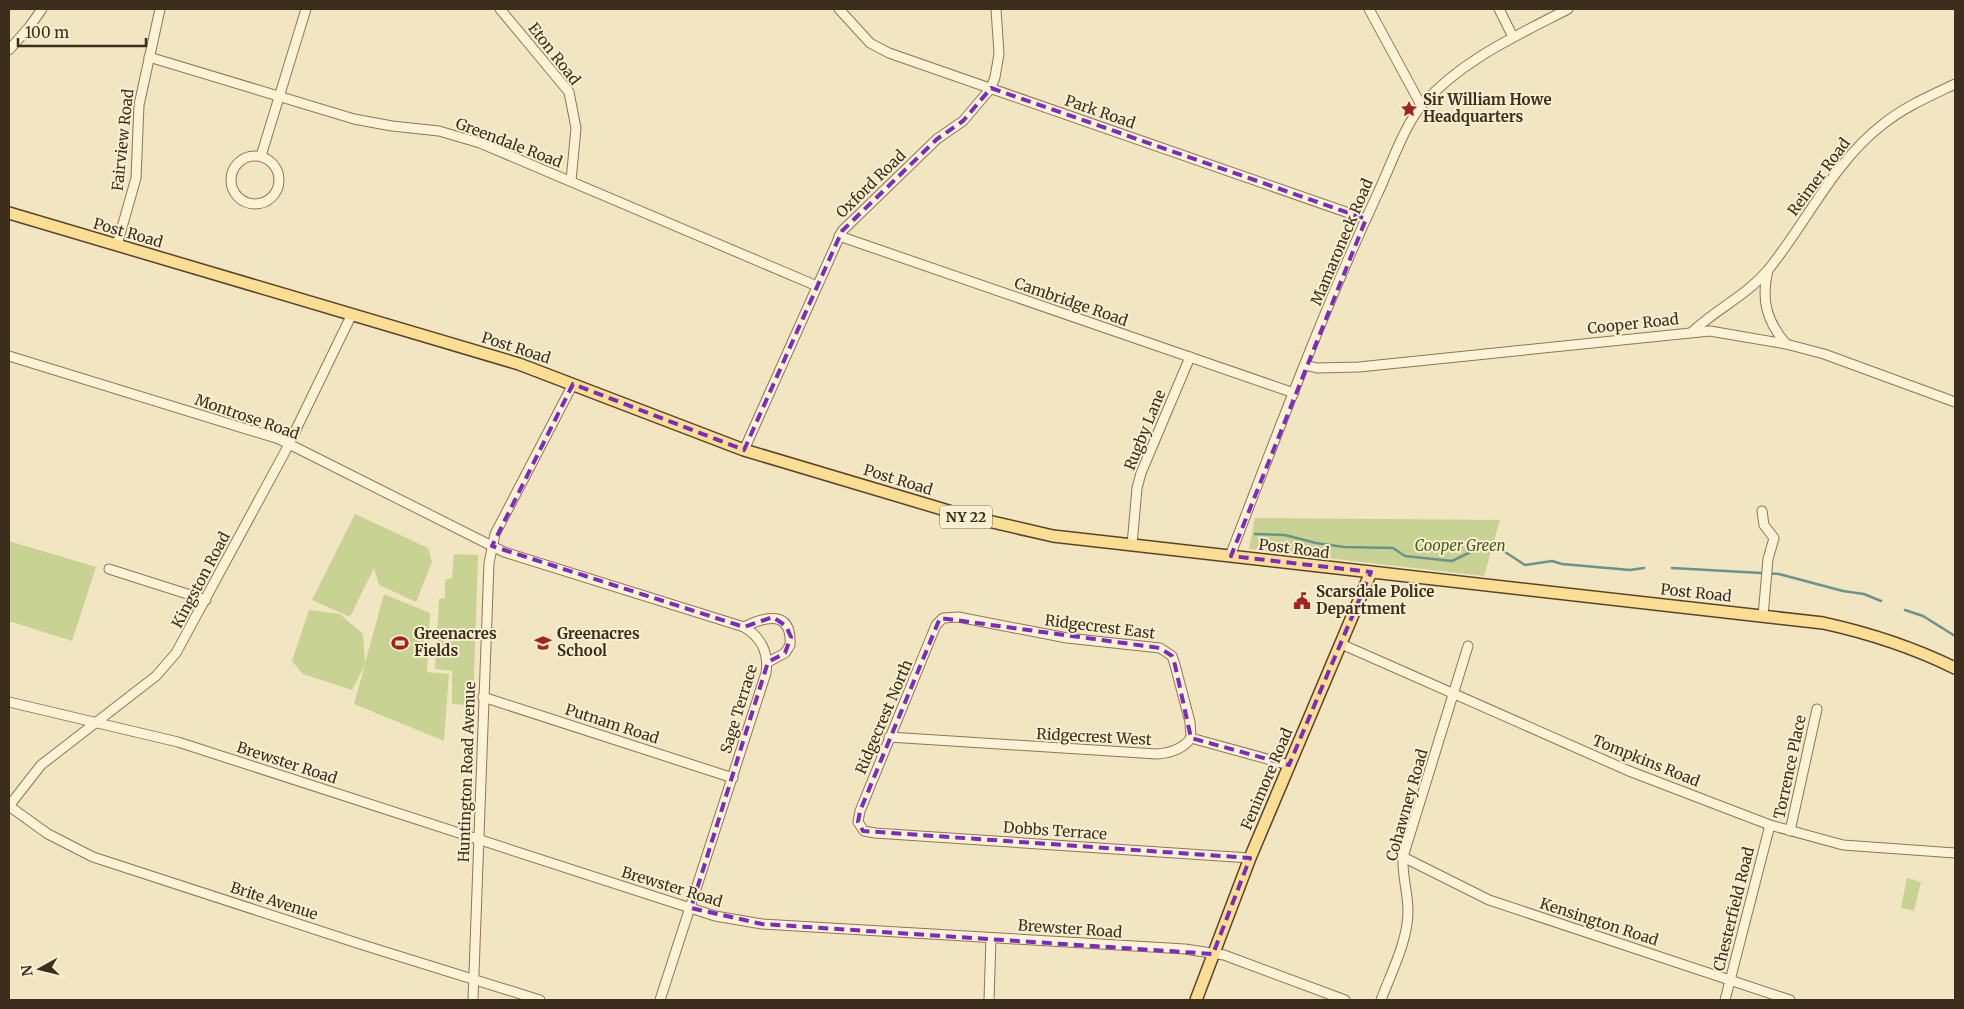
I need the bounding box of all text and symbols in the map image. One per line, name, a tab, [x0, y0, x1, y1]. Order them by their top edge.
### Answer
scale bar	[18, 15, 145, 47]
street label: Eton Road	[524, 19, 585, 89]
text: 100 m	[25, 23, 69, 42]
street label: Fairview Road	[108, 88, 137, 192]
place label: Sir William Howe Headquarters	[1423, 90, 1552, 126]
street label: Park Road	[1062, 91, 1138, 132]
place icon: Sir William Howe Headquarters	[1399, 99, 1419, 119]
street label: Greendale Road	[453, 113, 565, 172]
street label: Reimer Road	[1783, 134, 1854, 219]
street label: Oxford Road	[832, 146, 909, 222]
street label: Mamaroneck Road	[1306, 176, 1377, 308]
street label: Post Road	[91, 214, 165, 251]
street label: Cambridge Road	[1012, 273, 1130, 330]
street label: Cooper Road	[1586, 309, 1680, 338]
street label: Post Road	[479, 327, 553, 368]
street label: Rugby Lane	[1120, 387, 1169, 473]
street label: Montrose Road	[192, 390, 302, 443]
street label: Post Road	[861, 460, 935, 499]
road number: NY 22	[940, 506, 992, 528]
street label: Kingston Road	[167, 528, 234, 631]
street label: Post Road	[1258, 535, 1331, 562]
park label: Cooper Green	[1414, 536, 1506, 555]
street label: Post Road	[1660, 579, 1733, 606]
place label: Scarsdale Police Department	[1316, 582, 1434, 618]
public building icon: Scarsdale Police Department	[1292, 591, 1312, 611]
street label: Ridgecrest East	[1044, 610, 1157, 643]
place label: Greenacres Fields	[414, 624, 497, 660]
place label: Greenacres School	[557, 624, 640, 660]
sports icon: Greenacres Fields	[390, 633, 410, 653]
school or university icon: Greenacres School	[533, 633, 553, 653]
street label: Ridgecrest North	[851, 657, 916, 777]
street label: Sage Terrace	[716, 662, 761, 756]
street label: Huntington Road Avenue	[454, 681, 479, 863]
street label: Putnam Road	[563, 699, 662, 748]
street label: Torrence Place	[1769, 713, 1810, 821]
street label: Ridgecrest West	[1036, 724, 1152, 749]
street label: Fenimore Road	[1237, 725, 1297, 833]
street label: Tompkins Road	[1590, 730, 1703, 791]
street label: Brewster Road	[235, 737, 340, 788]
street label: Cohawney Road	[1381, 747, 1432, 863]
street label: Dobbs Terrace	[1003, 817, 1108, 844]
street label: Chesterfield Road	[1709, 845, 1758, 973]
street label: Brewster Road	[619, 862, 725, 911]
street label: Brite Avenue	[228, 877, 321, 924]
street label: Kensington Road	[1537, 893, 1661, 950]
street label: Brewster Road	[1017, 915, 1123, 942]
north arrow	[15, 944, 65, 994]
text: N	[17, 964, 37, 978]

